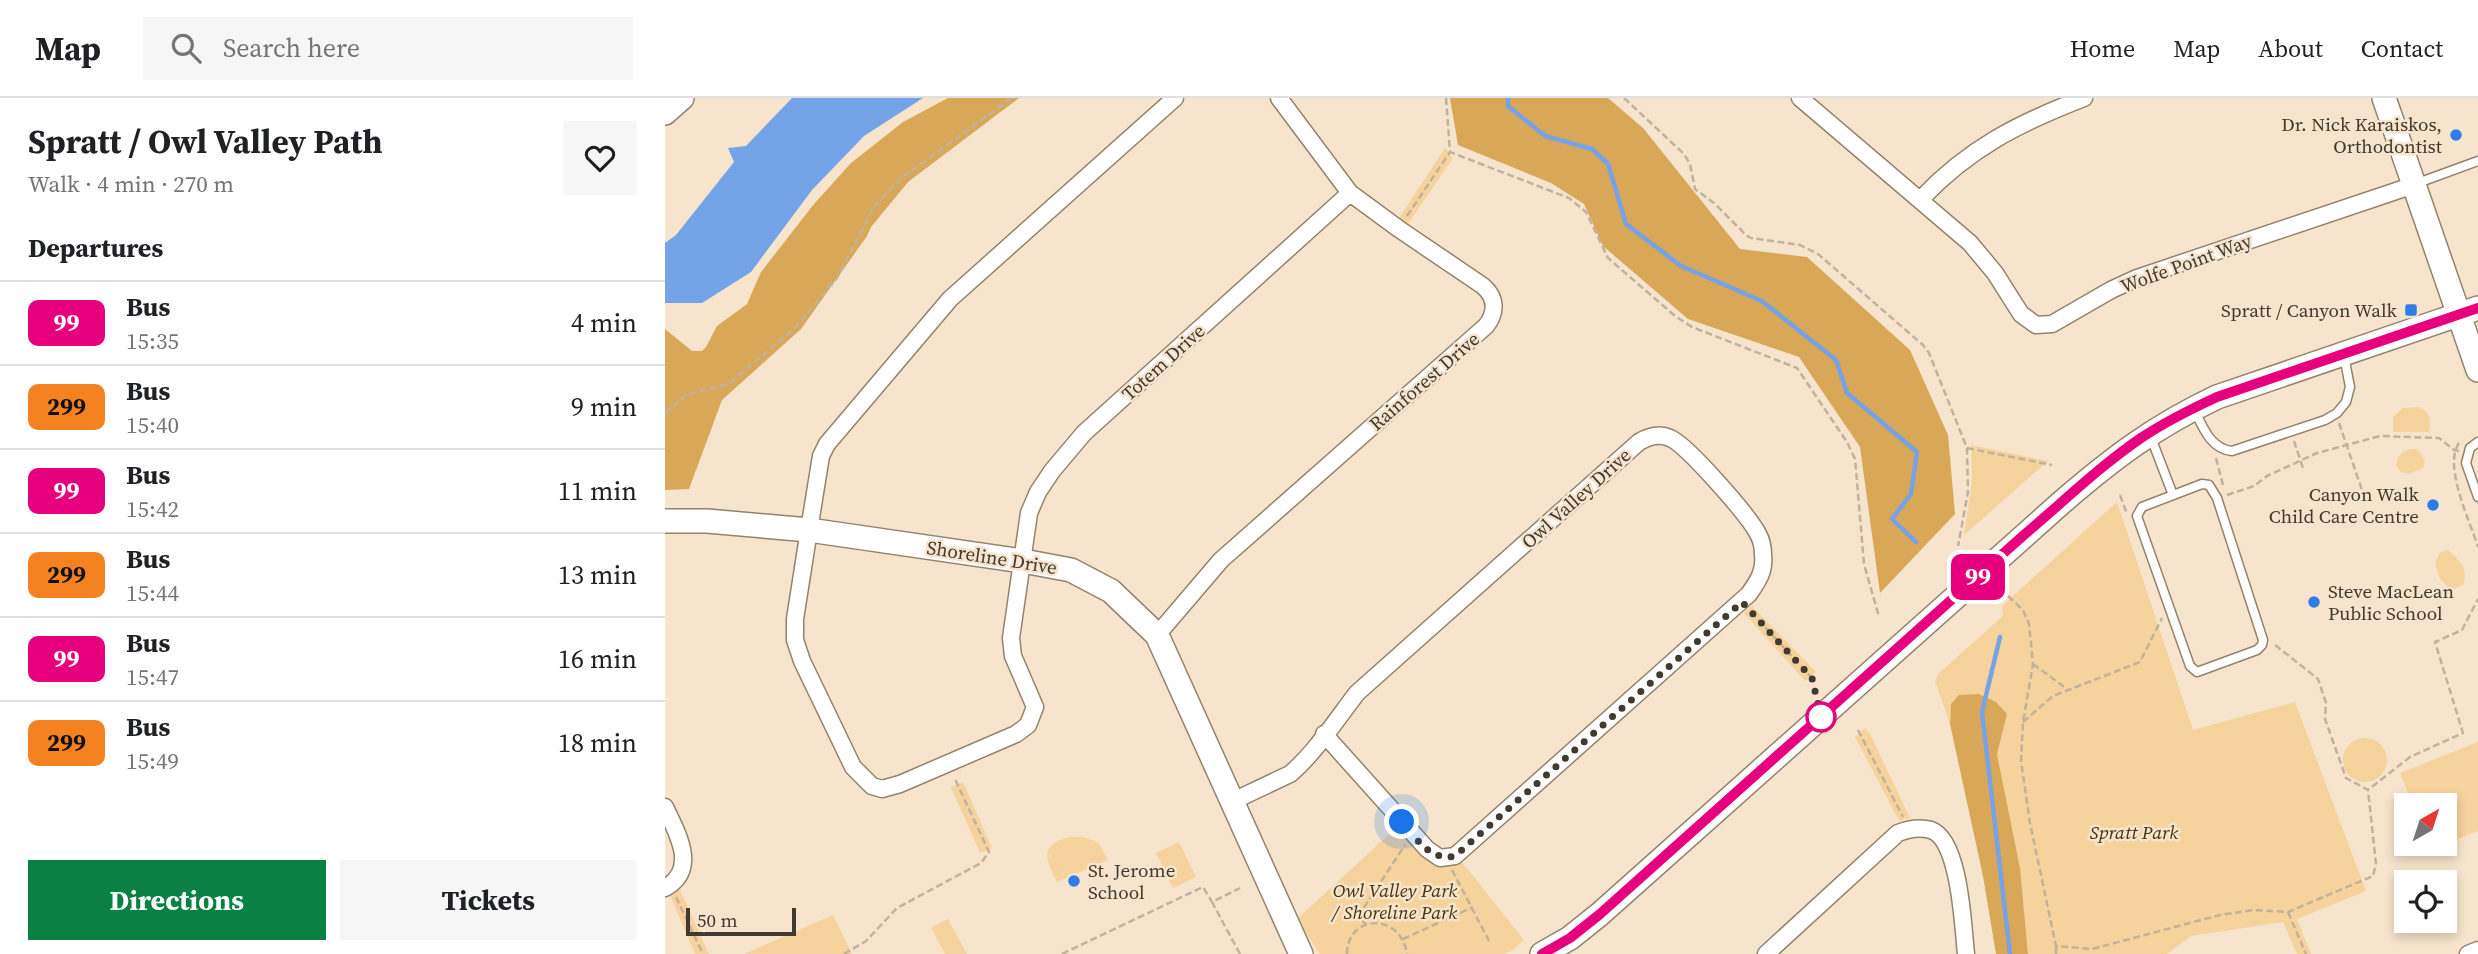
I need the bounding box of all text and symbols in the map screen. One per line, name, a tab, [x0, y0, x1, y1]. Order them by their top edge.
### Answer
search box	[143, 17, 633, 80]
text: Map	[35, 26, 101, 71]
icon: search	[167, 29, 205, 67]
text: Search here	[223, 30, 360, 66]
text: Home	[2070, 32, 2135, 65]
text: Map	[2173, 32, 2220, 65]
text: About	[2258, 32, 2323, 65]
text: Contact	[2361, 32, 2443, 65]
place label: Dr. Nick Karaiskos, Orthodontist	[2281, 111, 2443, 159]
text: Spratt / Owl Valley Path	[28, 119, 383, 164]
button: heart	[563, 121, 637, 195]
marker: Dr. Nick Karaiskos, Orthodontist	[2448, 127, 2464, 143]
text: Walk · 4 min · 270 m	[28, 168, 234, 200]
street label: Wolfe Point Way	[2117, 227, 2255, 299]
text: Departures	[28, 230, 163, 266]
text: Bus	[126, 289, 170, 325]
place label: Spratt / Canyon Walk	[2221, 297, 2398, 323]
marker: Spratt / Canyon Walk	[2403, 302, 2419, 318]
text: 4 min	[571, 305, 637, 341]
text: 99	[53, 306, 80, 339]
street label: Totem Drive	[1116, 318, 1210, 406]
text: 15:35	[126, 325, 179, 357]
street label: Rainforest Drive	[1363, 326, 1485, 436]
text: Bus	[126, 373, 170, 409]
text: 9 min	[571, 389, 637, 425]
text: 299	[47, 390, 86, 423]
text: 15:40	[126, 409, 179, 441]
street label: Owl Valley Drive	[1516, 442, 1636, 554]
text: Bus	[126, 457, 170, 493]
text: 11 min	[558, 473, 637, 509]
text: 99	[53, 474, 80, 507]
place label: Canyon Walk Child Care Centre	[2269, 481, 2420, 529]
text: 15:42	[126, 493, 179, 525]
marker: Canyon Walk Child Care Centre	[2425, 497, 2441, 513]
street label: Shoreline Drive	[925, 534, 1059, 580]
text: Bus	[126, 541, 170, 577]
line badge: 99	[1947, 554, 2009, 600]
text: 13 min	[558, 557, 637, 593]
text: 299	[47, 558, 86, 591]
text: 99	[1965, 560, 1991, 593]
text: 15:44	[126, 577, 179, 609]
place label: Steve MacLean Public School	[2328, 578, 2454, 626]
marker: Steve MacLean Public School	[2306, 594, 2322, 610]
text: Bus	[126, 625, 170, 661]
text: 16 min	[558, 641, 637, 677]
text: 99	[53, 642, 80, 675]
text: 15:47	[126, 661, 179, 693]
unlabelled marker	[1806, 702, 1836, 732]
text: Bus	[126, 709, 170, 745]
text: 18 min	[558, 725, 637, 761]
text: 299	[47, 726, 86, 759]
text: 15:49	[126, 745, 179, 777]
north arrow	[2394, 793, 2457, 856]
map controls	[2394, 793, 2457, 933]
your location	[1384, 804, 1419, 839]
park label: Spratt Park	[2090, 819, 2178, 845]
place label: St. Jerome School	[1088, 857, 1175, 905]
button: Directions	[28, 860, 326, 940]
button: Tickets	[340, 860, 637, 940]
button: locate	[2394, 870, 2457, 933]
marker: St. Jerome School	[1066, 873, 1082, 889]
park label: Owl Valley Park / Shoreline Park	[1330, 877, 1457, 925]
scale bar	[686, 905, 796, 937]
text: 50 m	[697, 907, 738, 933]

